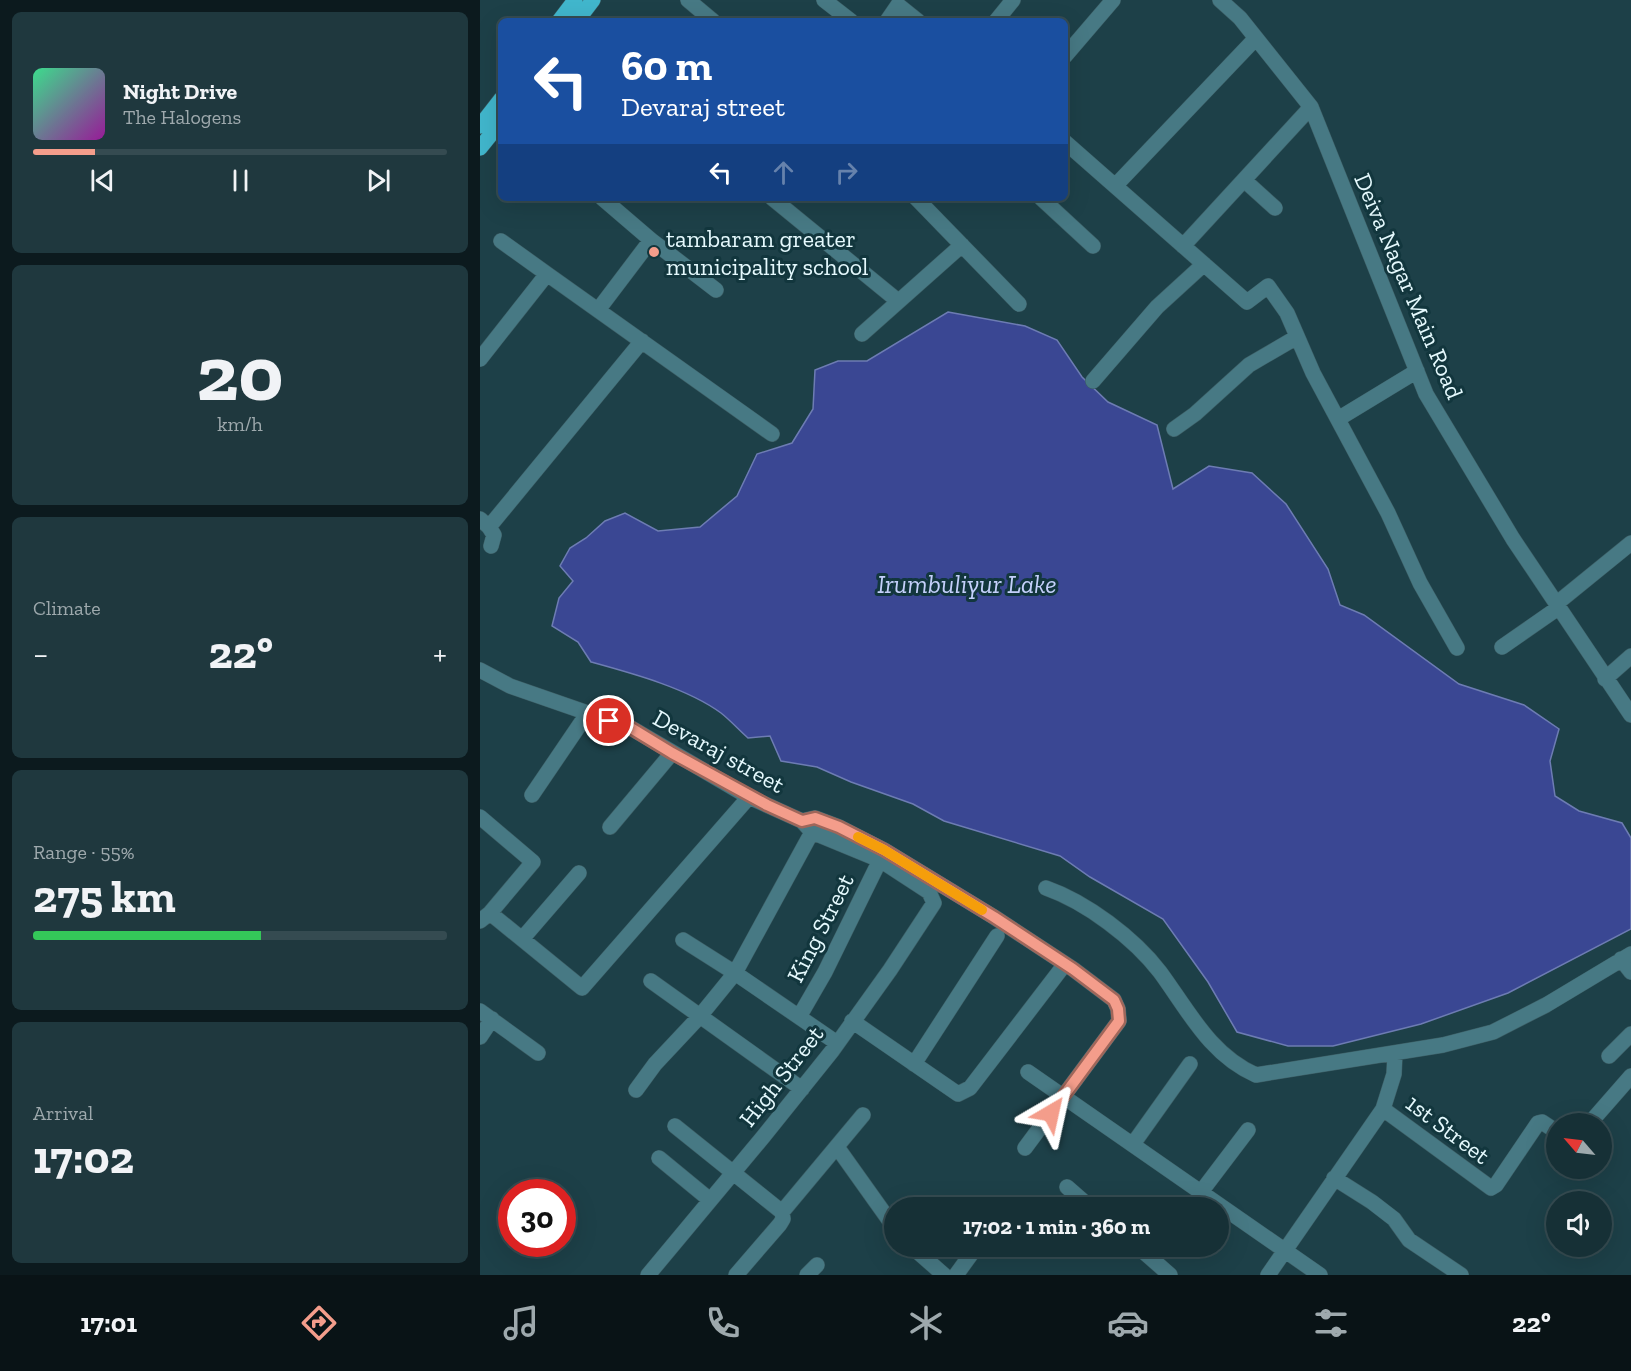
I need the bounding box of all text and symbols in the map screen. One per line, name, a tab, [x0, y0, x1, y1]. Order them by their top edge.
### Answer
text: 60 m	[621, 40, 712, 91]
icon: left	[522, 42, 600, 120]
text: Night Drive	[123, 78, 237, 105]
text: Devaraj street	[621, 91, 785, 123]
text: The Halogens	[123, 105, 241, 129]
icon: left	[704, 156, 737, 189]
icon: ahead	[767, 156, 800, 189]
icon: right	[830, 156, 863, 189]
icon: previous	[86, 164, 119, 197]
icon: pause	[224, 164, 257, 197]
icon: next	[362, 164, 395, 197]
street label: Deiva Nagar Main Road	[1348, 169, 1470, 403]
place label: tambaram greater municipality school	[666, 224, 868, 281]
marker: tambaram greater municipality school	[647, 245, 661, 259]
text: 20	[197, 326, 283, 420]
text: km/h	[217, 412, 263, 436]
water label: Irumbuliyur Lake	[877, 568, 1057, 600]
text: Climate	[33, 596, 101, 620]
text: 22°	[208, 626, 273, 680]
text: −	[33, 634, 48, 673]
text: +	[433, 634, 447, 673]
pin	[583, 695, 634, 746]
street label: Devaraj street	[648, 703, 790, 799]
icon: arrive	[592, 704, 625, 737]
text: Range · 55%	[33, 840, 135, 864]
street label: King Street	[780, 869, 860, 987]
text: 275 km	[33, 870, 176, 924]
street label: High Street	[733, 1020, 829, 1132]
position arrow	[1019, 1081, 1083, 1145]
street label: 1st Street	[1400, 1088, 1496, 1170]
text: Arrival	[33, 1101, 93, 1125]
north arrow	[1546, 1113, 1612, 1179]
map controls	[1546, 1113, 1612, 1257]
text: 17:02	[33, 1131, 134, 1185]
speed limit sign: 30	[498, 1179, 576, 1257]
button: sound	[1546, 1191, 1612, 1257]
text: 17:02 · 1 min · 360 m	[963, 1213, 1150, 1240]
icon: directions	[298, 1302, 340, 1344]
icon: music	[500, 1302, 542, 1344]
icon: phone	[702, 1302, 744, 1344]
icon: climate	[905, 1302, 947, 1344]
icon: car	[1107, 1302, 1149, 1344]
icon: filters	[1310, 1302, 1352, 1344]
text: 17:01	[80, 1307, 137, 1339]
text: 22°	[1512, 1307, 1551, 1339]

